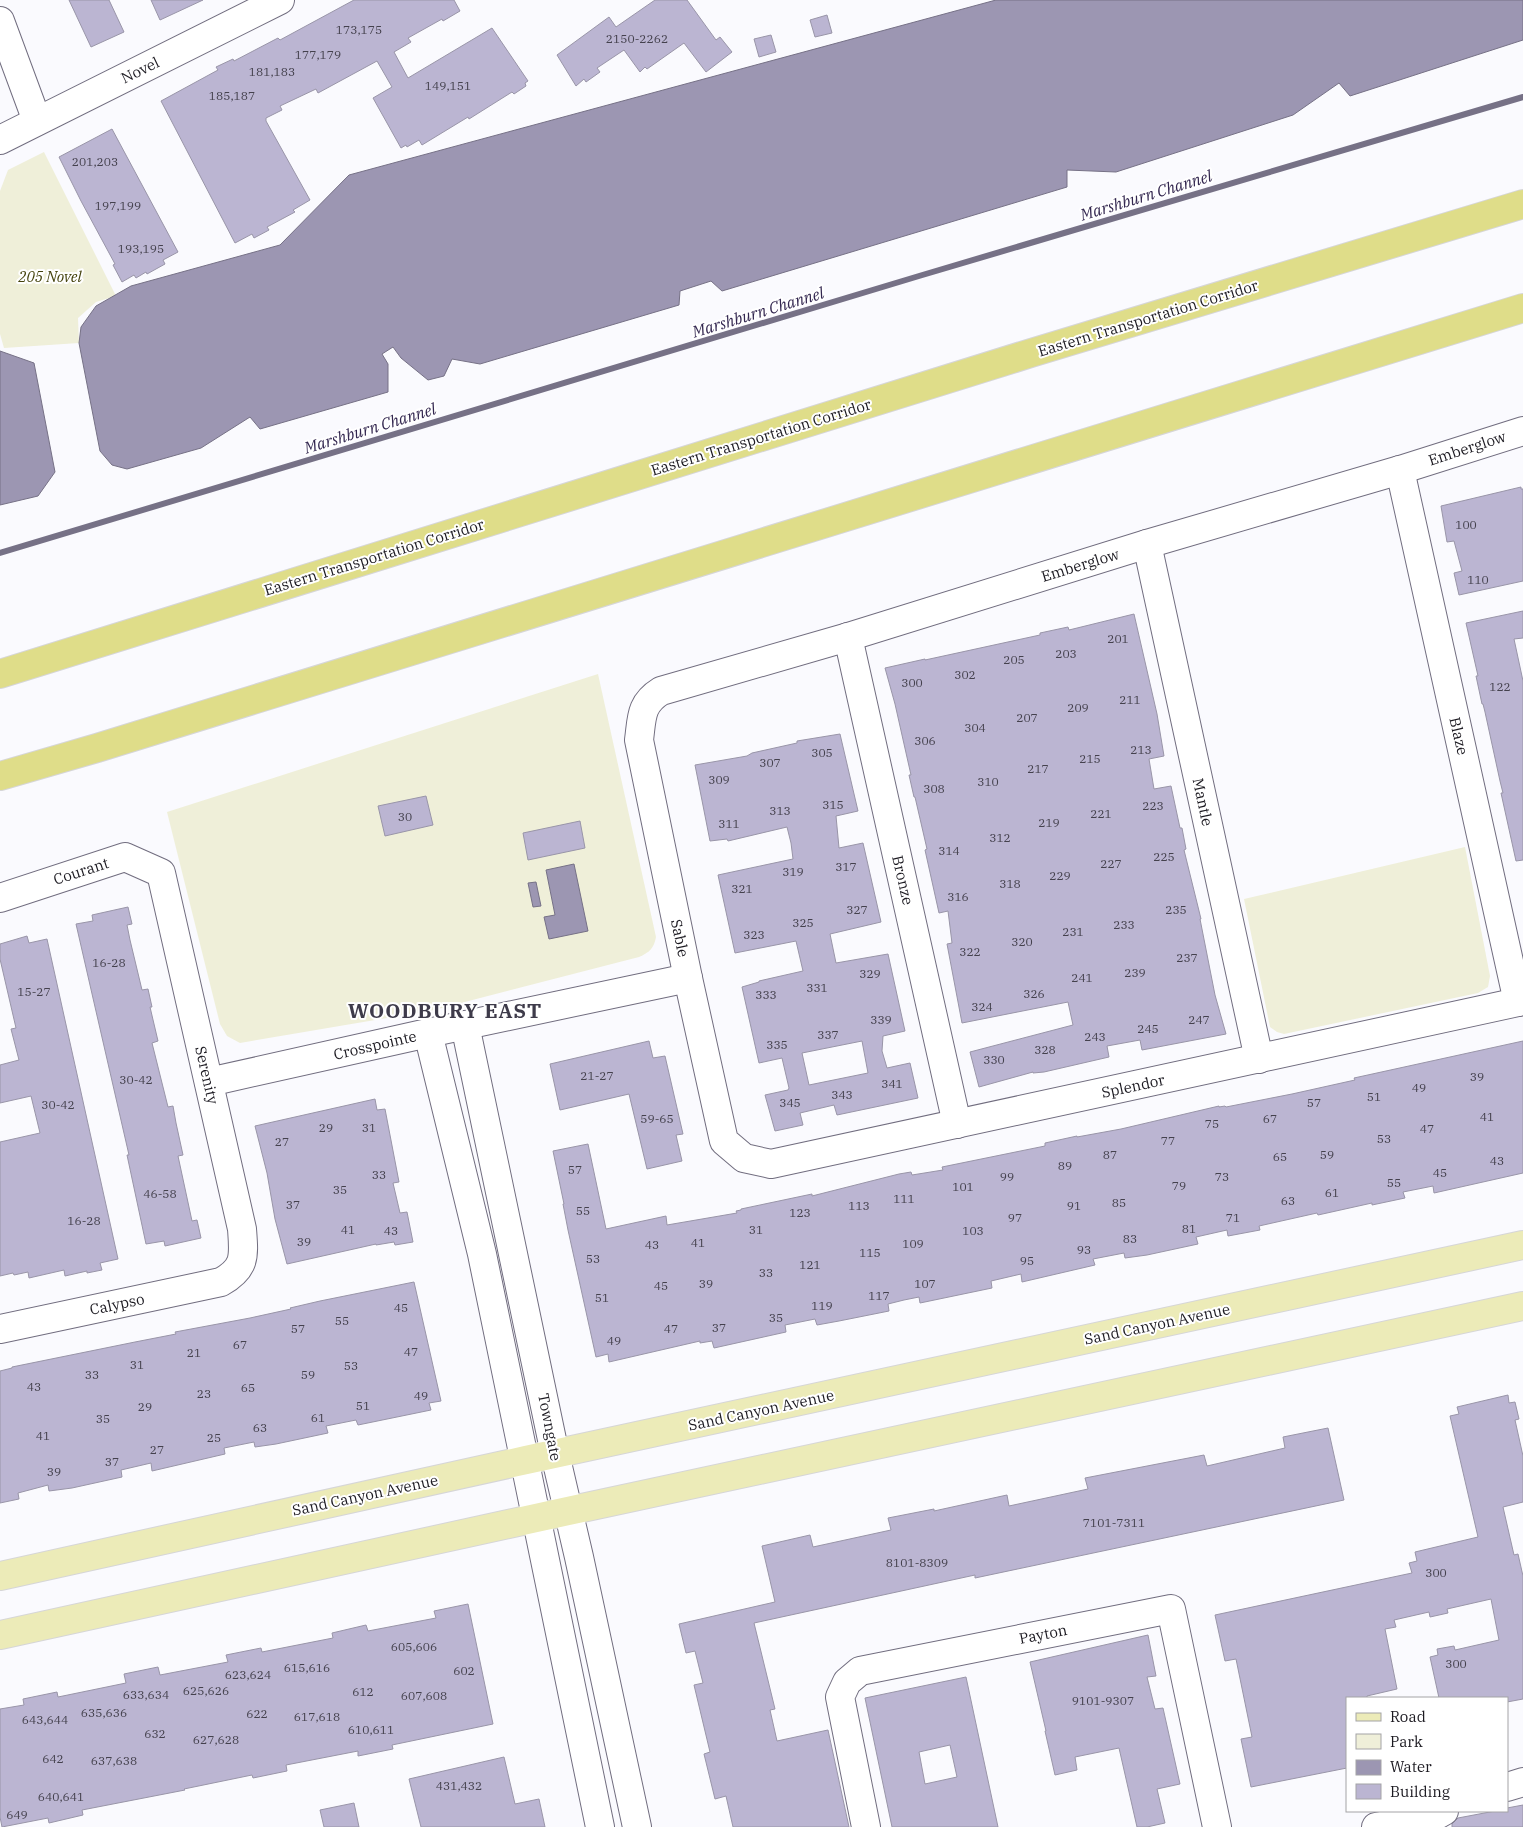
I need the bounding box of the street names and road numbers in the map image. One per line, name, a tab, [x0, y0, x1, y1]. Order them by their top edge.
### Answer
street label: Novel	[118, 53, 162, 87]
street label: Eastern Transportation Corridor	[1036, 275, 1261, 361]
street label: Eastern Transportation Corridor	[649, 394, 874, 480]
street label: Emberglow	[1426, 426, 1508, 469]
street label: Eastern Transportation Corridor	[262, 514, 487, 600]
street label: Emberglow	[1039, 544, 1122, 586]
street label: Blaze	[1445, 715, 1473, 757]
street label: Mantle	[1189, 776, 1217, 828]
street label: Courant	[51, 853, 111, 889]
street label: Bronze	[888, 853, 918, 907]
street label: Sable	[667, 917, 693, 959]
street label: Crosspointe	[332, 1026, 418, 1064]
street label: Serenity	[191, 1044, 223, 1106]
street label: Splendor	[1100, 1070, 1167, 1102]
street label: Calypso	[88, 1289, 146, 1319]
street label: Sand Canyon Avenue	[1082, 1299, 1232, 1349]
street label: Sand Canyon Avenue	[686, 1385, 836, 1435]
street label: Towngate	[534, 1392, 566, 1462]
street label: Sand Canyon Avenue	[290, 1470, 440, 1520]
street label: Payton	[1017, 1620, 1069, 1648]

